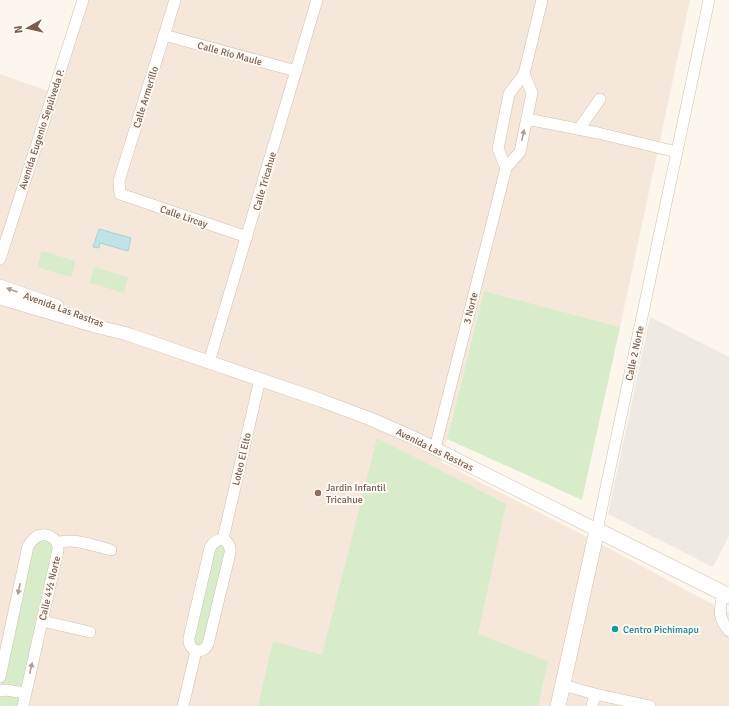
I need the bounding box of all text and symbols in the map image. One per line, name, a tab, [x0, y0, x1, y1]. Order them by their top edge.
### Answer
north arrow	[8, 8, 48, 48]
text: N	[12, 25, 26, 34]
street label: Calle Río Maule	[196, 40, 263, 68]
street label: Calle Armerillo	[131, 65, 161, 130]
street label: Avenida Eugenio Sepúlveda P.	[17, 67, 67, 191]
one-way arrow	[521, 129, 527, 141]
street label: Calle Tricahue	[251, 150, 279, 212]
street label: Calle Lircay	[158, 203, 209, 231]
one-way arrow	[6, 287, 18, 293]
street label: Avenida Las Rastras	[22, 290, 106, 330]
street label: 3 Norte	[461, 291, 481, 325]
street label: Calle 2 Norte	[623, 325, 647, 382]
street label: Avenida Las Rastras	[394, 426, 476, 474]
street label: Loteo El Elto	[230, 432, 254, 487]
place label: Jardin Infantil Tricahue	[326, 482, 386, 506]
marker: Jardin Infantil Tricahue	[313, 488, 323, 498]
street label: Calle 4½ Norte	[37, 555, 63, 622]
one-way arrow	[16, 583, 22, 595]
marker: Centro Pichimapu	[610, 624, 620, 634]
place label: Centro Pichimapu	[623, 624, 699, 636]
one-way arrow	[29, 662, 35, 674]

